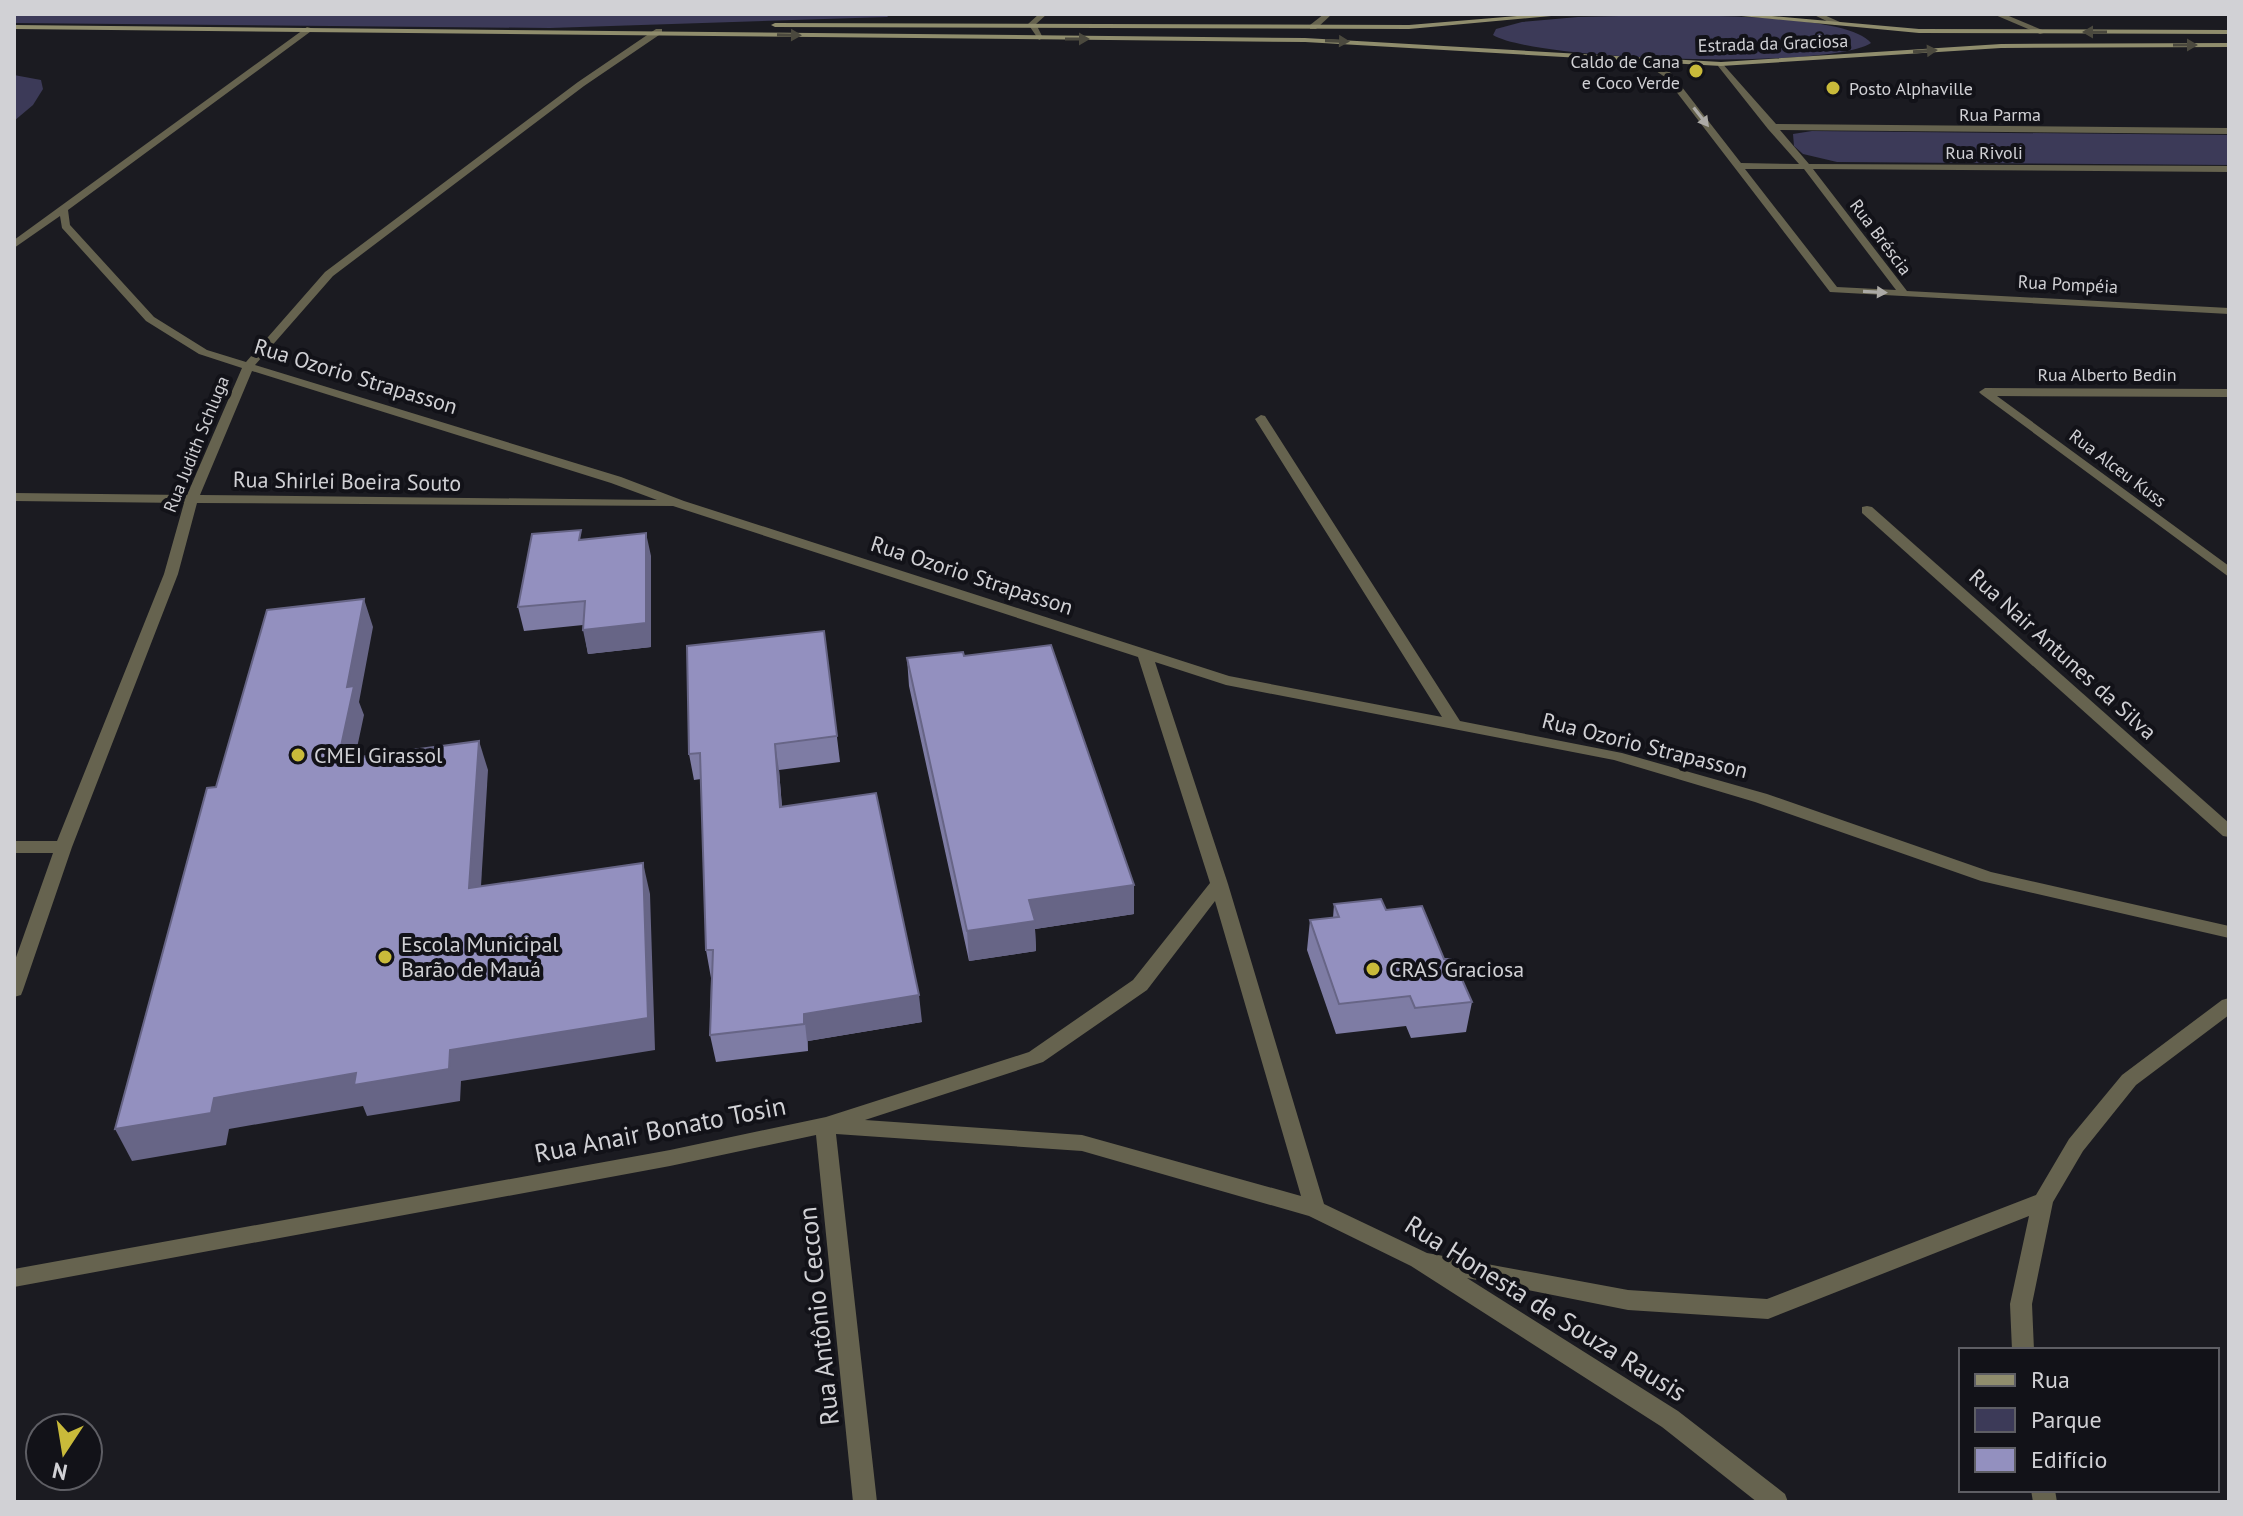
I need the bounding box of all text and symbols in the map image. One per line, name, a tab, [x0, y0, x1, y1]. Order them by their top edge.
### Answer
one-way arrow	[2082, 26, 2107, 38]
one-way arrow	[777, 29, 802, 41]
street label: Estrada da Graciosa	[1697, 29, 1849, 57]
one-way arrow	[1065, 33, 1090, 45]
one-way arrow	[1325, 34, 1350, 47]
one-way arrow	[2173, 38, 2198, 51]
one-way arrow	[1913, 44, 1938, 57]
place label: Caldo de Cana e Coco Verde	[1570, 50, 1680, 94]
marker: Caldo de Cana e Coco Verde	[1687, 62, 1705, 80]
place label: Posto Alphaville	[1849, 77, 1973, 100]
marker: Posto Alphaville	[1824, 79, 1842, 97]
street label: Rua Parma	[1959, 103, 2041, 126]
one-way arrow	[1692, 107, 1708, 127]
street label: Rua Rivoli	[1945, 141, 2023, 164]
street label: Rua Bréscia	[1845, 194, 1917, 280]
street label: Rua Pompéia	[2017, 270, 2119, 298]
one-way arrow	[1863, 286, 1888, 299]
street label: Rua Ozorio Strapasson	[251, 332, 461, 420]
street label: Rua Alberto Bedin	[2037, 363, 2177, 386]
street label: Rua Judith Schluga	[158, 372, 234, 516]
street label: Rua Alceu Kuss	[2065, 424, 2171, 512]
street label: Rua Shirlei Boeira Souto	[233, 465, 461, 497]
street label: Rua Ozorio Strapasson	[867, 529, 1077, 621]
street label: Rua Nair Antunes da Silva	[1964, 562, 2162, 746]
street label: Rua Ozorio Strapasson	[1539, 706, 1751, 784]
place label: CMEI Girassol	[314, 741, 443, 769]
marker: CMEI Girassol	[289, 746, 307, 764]
place label: Escola Municipal Barão de Mauá	[401, 930, 559, 983]
marker: Escola Municipal Barão de Mauá	[376, 948, 394, 966]
place label: CRAS Graciosa	[1389, 955, 1524, 983]
marker: CRAS Graciosa	[1364, 960, 1382, 978]
street label: Rua Anair Bonato Tosin	[532, 1088, 788, 1170]
street label: Rua Antônio Ceccon	[790, 1205, 846, 1427]
street label: Rua Honesta de Souza Rausis	[1399, 1208, 1693, 1408]
legend	[1959, 1348, 2219, 1492]
text: Rua	[2031, 1364, 2070, 1395]
text: Parque	[2031, 1404, 2102, 1435]
north arrow	[24, 1412, 104, 1492]
text: Edifício	[2031, 1444, 2107, 1475]
text: N	[50, 1456, 70, 1487]

